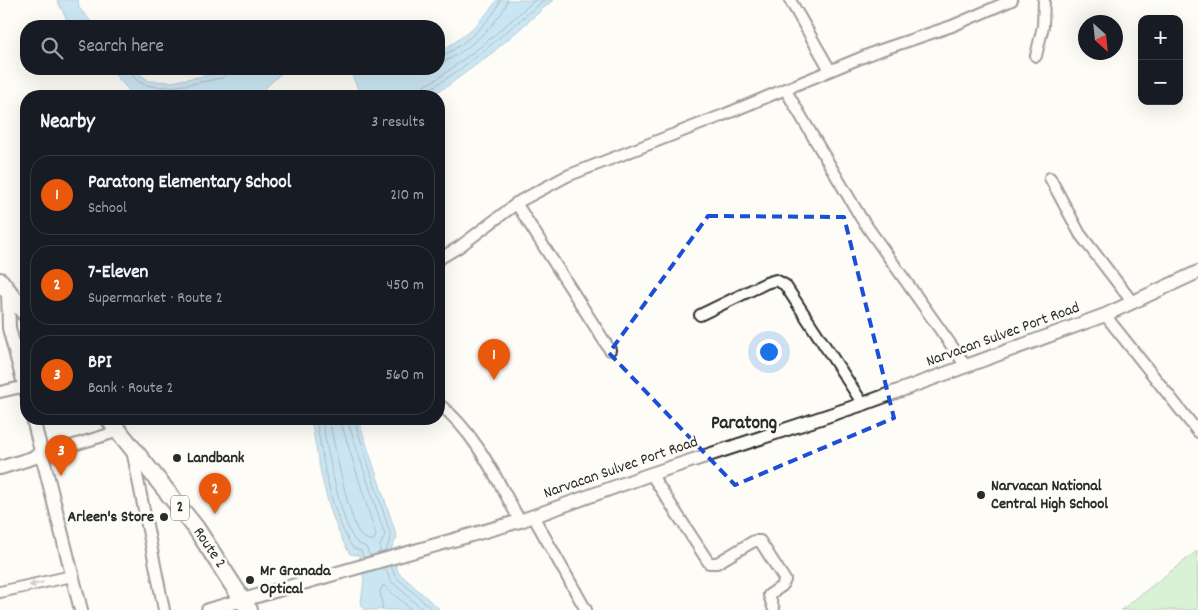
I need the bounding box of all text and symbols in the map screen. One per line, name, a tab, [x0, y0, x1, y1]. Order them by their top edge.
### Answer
north arrow	[1078, 15, 1123, 60]
map controls	[1138, 15, 1183, 105]
button: +	[1138, 15, 1183, 60]
search box	[20, 20, 445, 75]
icon: search	[38, 34, 66, 62]
text: Search here	[78, 34, 164, 61]
button: −	[1138, 60, 1183, 105]
text: Nearby	[40, 108, 95, 138]
text: 3 results	[371, 111, 425, 134]
text: Paratong Elementary School	[88, 170, 291, 197]
text: 1	[55, 184, 59, 207]
text: 210 m	[390, 184, 424, 207]
text: School	[88, 197, 127, 220]
text: 7-Eleven	[88, 260, 148, 287]
text: 2	[54, 274, 61, 297]
text: 450 m	[387, 274, 424, 297]
text: Supermarket · Route 2	[88, 287, 223, 310]
street label: Narvacan Sulvec Port Road	[923, 297, 1083, 373]
pin: 1	[478, 339, 510, 380]
your location	[756, 339, 782, 365]
text: BPI	[88, 350, 112, 377]
text: 3	[53, 364, 61, 387]
text: 560 m	[385, 364, 424, 387]
text: Bank · Route 2	[88, 377, 173, 400]
district label: Paratong	[711, 411, 777, 438]
street label: Narvacan Sulvec Port Road	[541, 431, 701, 505]
pin: 3	[45, 435, 77, 476]
place label: Landbank	[187, 447, 245, 470]
marker: Landbank	[171, 452, 183, 464]
pin: 2	[199, 473, 231, 514]
place label: Narvacan National Central High School	[991, 475, 1108, 516]
marker: Narvacan National Central High School	[975, 489, 987, 501]
road number: 2	[171, 496, 189, 520]
place label: Arleen's Store	[67, 506, 154, 529]
marker: Arleen's Store	[158, 511, 170, 523]
street label: Route 2	[187, 523, 231, 573]
place label: Mr Granada Optical	[260, 560, 332, 601]
marker: Mr Granada Optical	[244, 574, 256, 586]
one-way arrow	[28, 580, 43, 588]

